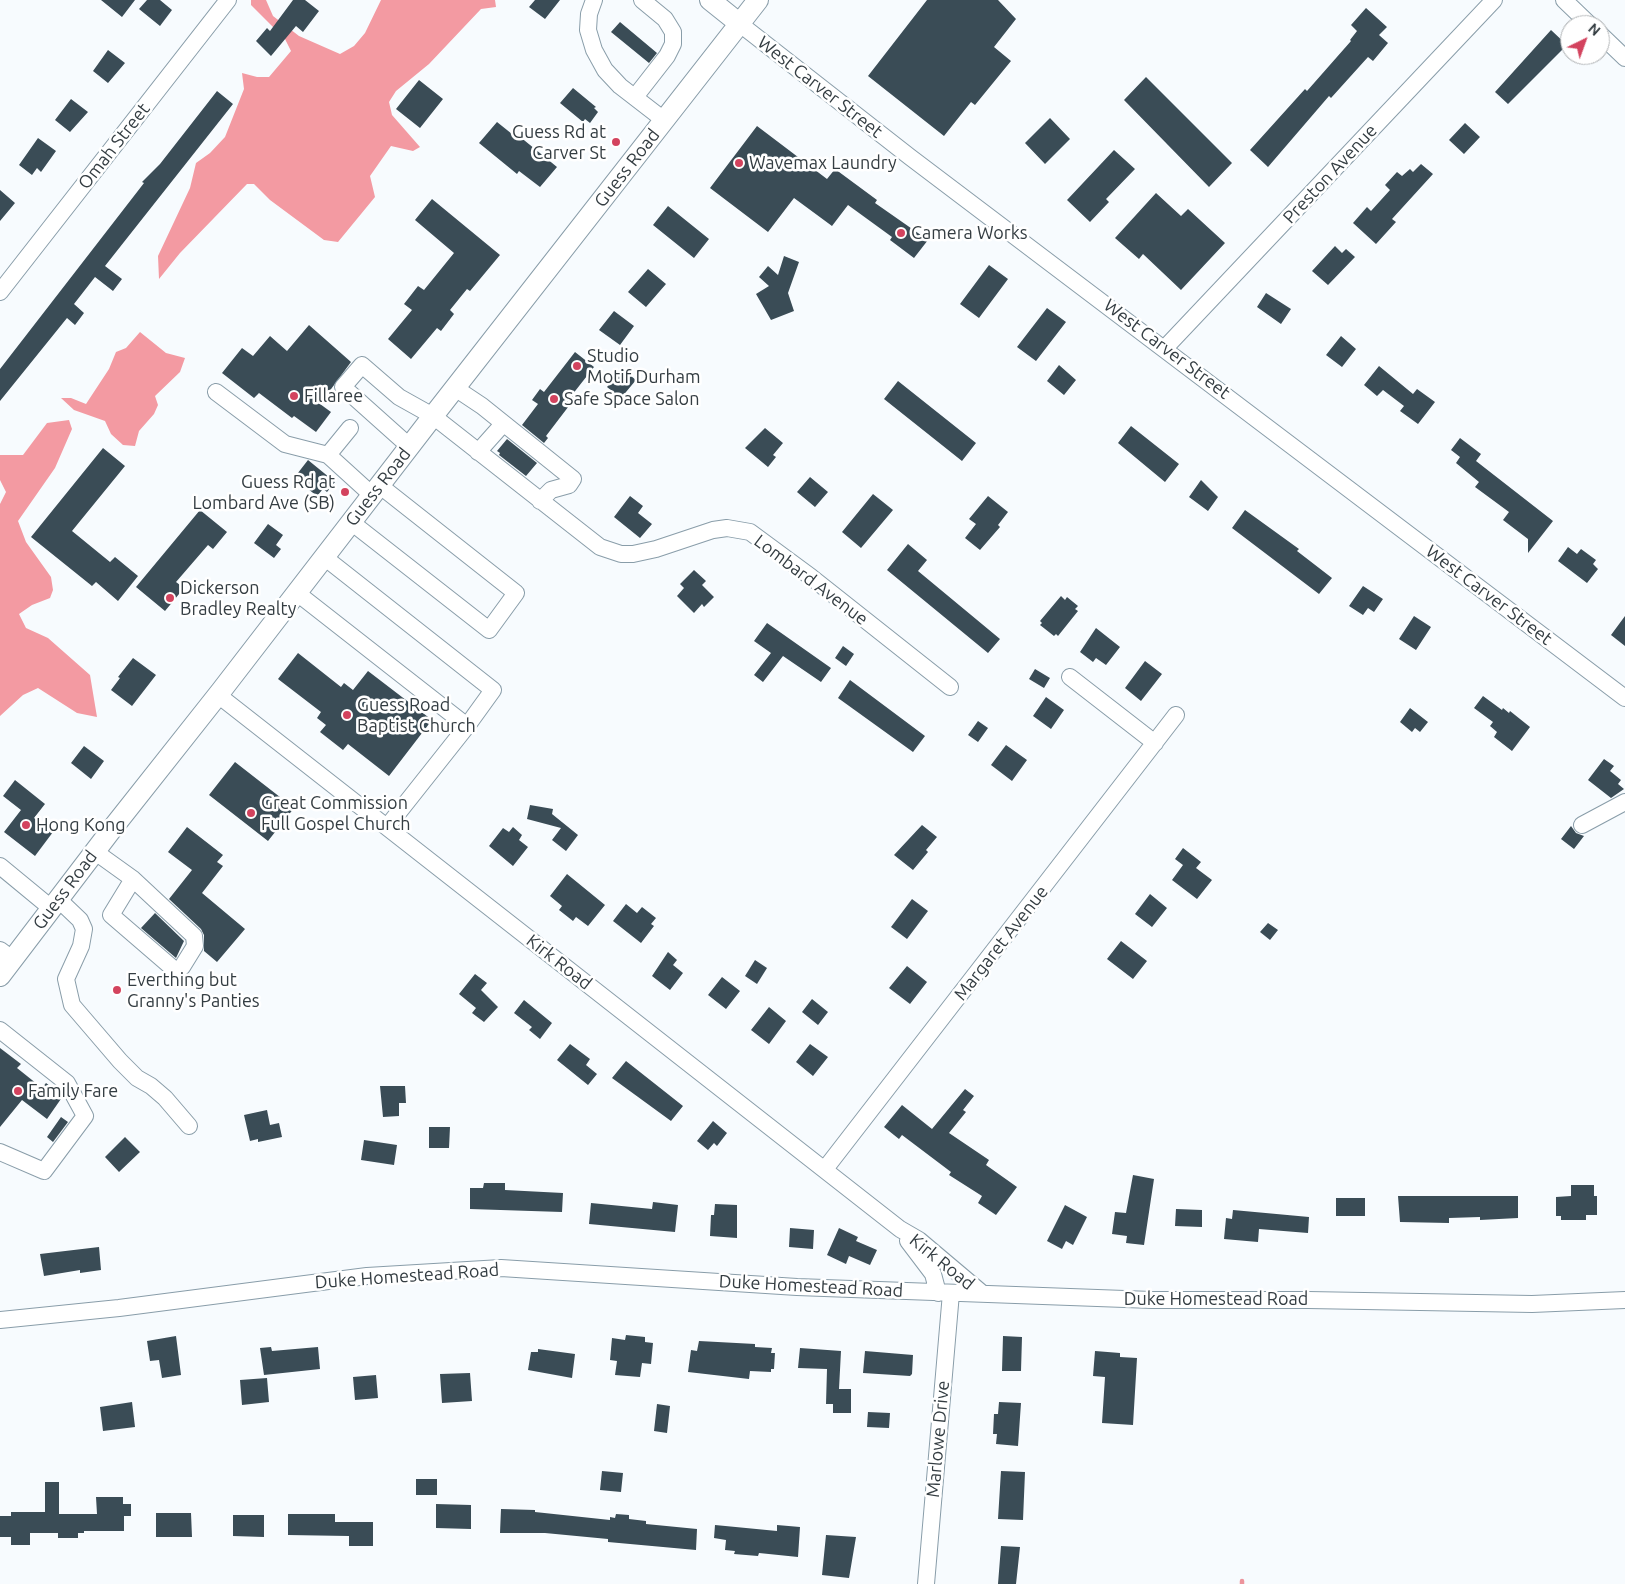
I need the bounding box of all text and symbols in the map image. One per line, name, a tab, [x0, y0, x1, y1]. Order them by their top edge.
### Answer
north arrow	[1560, 15, 1610, 65]
text: N	[1585, 20, 1604, 39]
street label: West Carver Street	[753, 31, 887, 143]
street label: Omah Street	[74, 99, 154, 193]
street label: Preston Avenue	[1278, 120, 1382, 228]
place label: Guess Rd at Carver St	[512, 121, 606, 163]
street label: Guess Road	[590, 125, 664, 211]
marker: Guess Rd at Carver St	[610, 136, 622, 148]
place label: Wavemax Laundry	[749, 152, 897, 174]
marker: Wavemax Laundry	[733, 157, 745, 169]
place label: Camera Works	[911, 222, 1028, 244]
marker: Camera Works	[895, 227, 907, 239]
street label: West Carver Street	[1100, 294, 1234, 404]
place label: Studio Motif Durham	[587, 345, 700, 388]
marker: Studio Motif Durham	[571, 360, 583, 372]
place label: Fillaree	[304, 385, 363, 407]
place label: Safe Space Salon	[564, 388, 699, 410]
marker: Fillaree	[288, 390, 300, 402]
marker: Safe Space Salon	[548, 393, 560, 405]
street label: Guess Road	[341, 444, 415, 530]
place label: Guess Rd at Lombard Ave (SB)	[192, 471, 335, 514]
marker: Guess Rd at Lombard Ave (SB)	[339, 486, 351, 498]
street label: Lombard Avenue	[750, 530, 872, 630]
street label: West Carver Street	[1422, 540, 1556, 650]
place label: Dickerson Bradley Realty	[180, 577, 296, 620]
marker: Dickerson Bradley Realty	[164, 592, 176, 604]
place label: Guess Road Baptist Church	[357, 694, 476, 736]
marker: Guess Road Baptist Church	[341, 709, 353, 721]
place label: Great Commission Full Gospel Church	[261, 792, 411, 834]
marker: Great Commission Full Gospel Church	[245, 807, 257, 819]
place label: Hong Kong	[36, 814, 126, 836]
marker: Hong Kong	[20, 819, 32, 831]
street label: Guess Road	[28, 846, 102, 934]
street label: Margaret Avenue	[949, 881, 1053, 1005]
street label: Kirk Road	[522, 930, 596, 994]
place label: Everthing but Granny's Panties	[127, 969, 260, 1012]
marker: Everthing but Granny's Panties	[111, 984, 123, 996]
place label: Family Fare	[28, 1080, 118, 1102]
marker: Family Fare	[12, 1085, 24, 1097]
street label: Kirk Road	[905, 1229, 979, 1295]
street label: Duke Homestead Road	[314, 1259, 500, 1293]
street label: Duke Homestead Road	[718, 1270, 904, 1302]
street label: Duke Homestead Road	[1124, 1288, 1308, 1310]
street label: Marlowe Drive	[922, 1380, 954, 1498]

